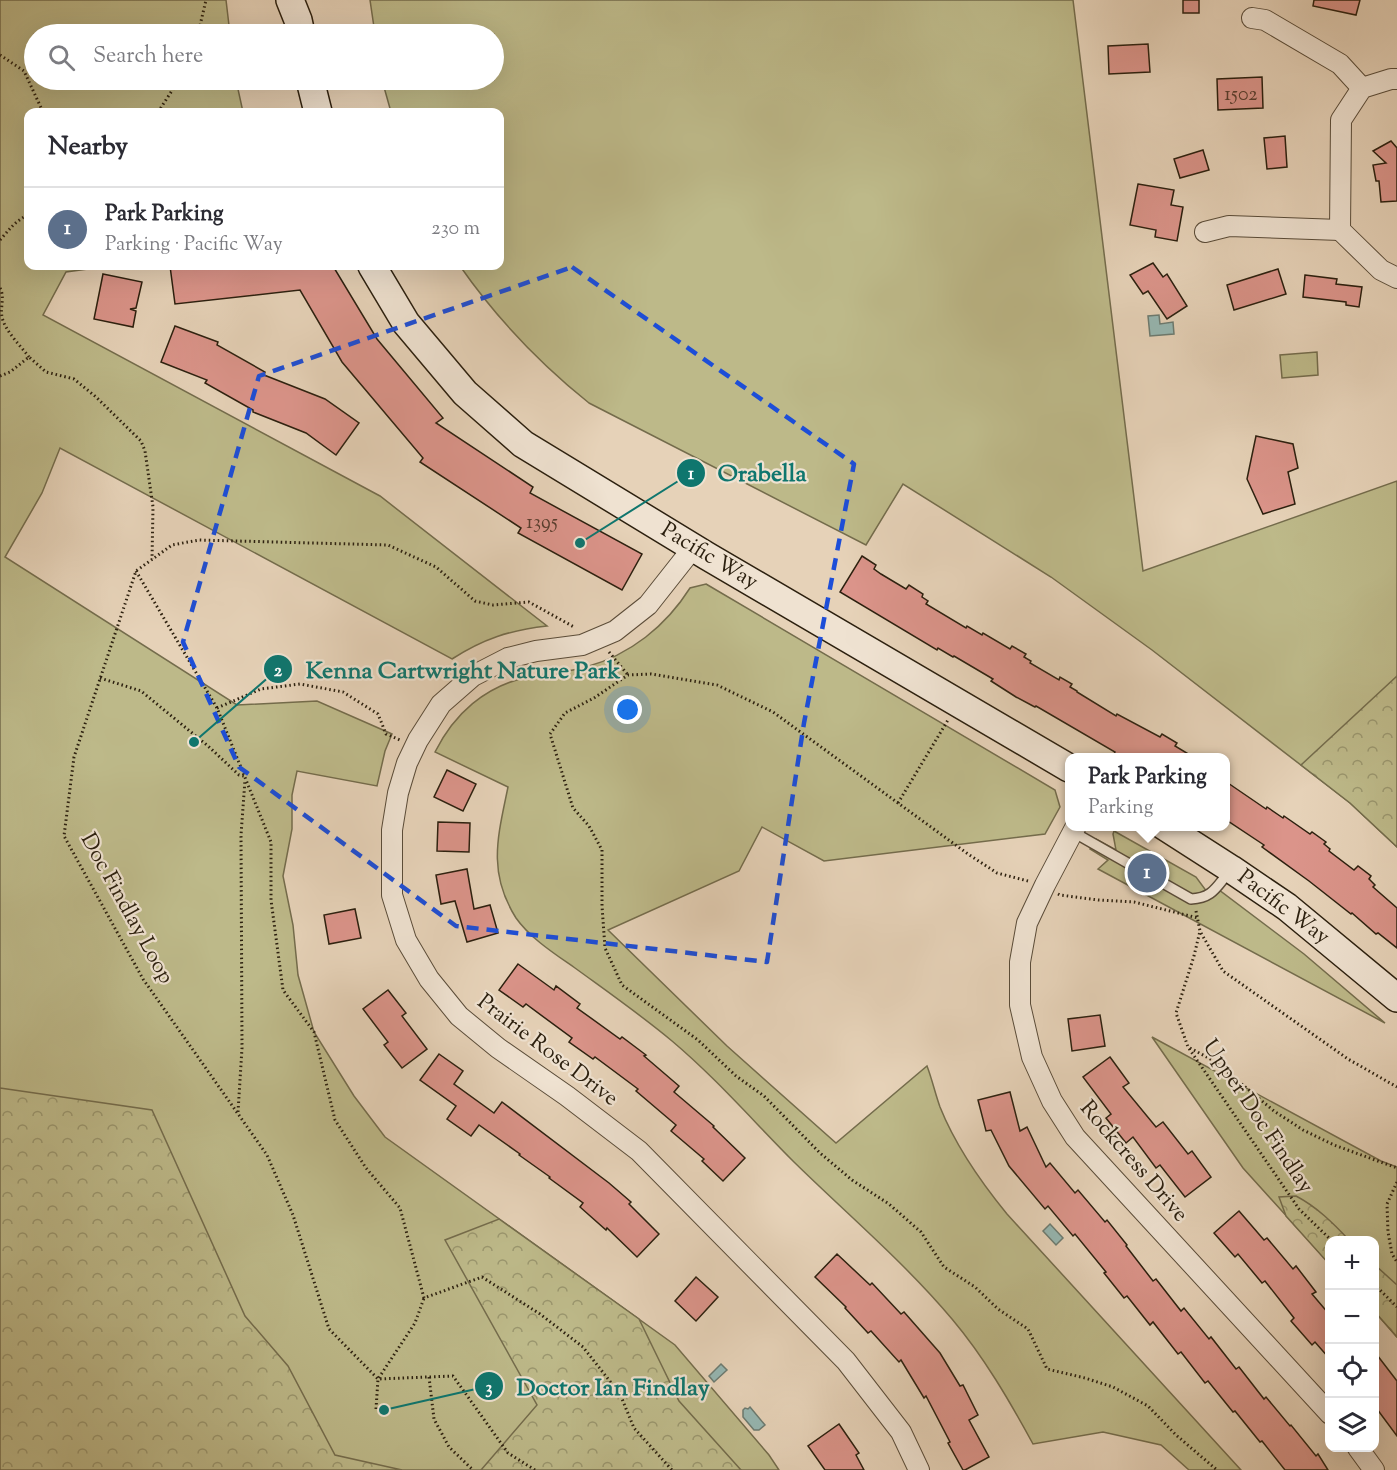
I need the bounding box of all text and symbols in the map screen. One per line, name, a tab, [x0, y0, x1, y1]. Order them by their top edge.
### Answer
search box	[24, 24, 504, 90]
icon: search	[45, 41, 78, 74]
text: Search here	[93, 41, 203, 73]
house number: 1502	[1224, 81, 1258, 110]
text: Nearby	[48, 129, 128, 166]
text: Park Parking	[105, 199, 224, 231]
text: 1	[64, 215, 71, 244]
text: 230 m	[431, 215, 480, 244]
text: Parking · Pacific Way	[105, 231, 283, 260]
callout: Orabella	[676, 452, 819, 494]
text: Orabella	[718, 458, 807, 492]
text: 1	[688, 462, 695, 488]
house number: 1395	[526, 509, 558, 538]
street label: Pacific Way	[654, 515, 764, 599]
callout: Kenna Cartwright Nature Park	[263, 648, 632, 690]
text: Kenna Cartwright Nature Park	[306, 655, 621, 689]
text: 2	[274, 659, 283, 685]
your location	[613, 695, 642, 724]
popup	[1065, 753, 1230, 831]
text: Park Parking	[1088, 762, 1207, 794]
text: Parking	[1088, 794, 1154, 823]
street label: Doc Findlay Loop	[71, 828, 181, 990]
pin: 1	[1128, 850, 1166, 896]
street label: Pacific Way	[1230, 863, 1336, 953]
street label: Prairie Rose Drive	[470, 987, 624, 1115]
street label: Upper Doc Findlay	[1194, 1034, 1321, 1200]
street label: Rockcress Drive	[1071, 1094, 1195, 1230]
map controls	[1325, 1236, 1379, 1452]
button: +	[1325, 1236, 1379, 1290]
button: −	[1325, 1290, 1379, 1344]
button: locate	[1325, 1344, 1379, 1398]
callout: Doctor Ian Findlay	[474, 1365, 721, 1407]
text: Doctor Ian Findlay	[516, 1372, 710, 1406]
text: 3	[485, 1376, 493, 1402]
button: layers	[1325, 1398, 1379, 1452]

